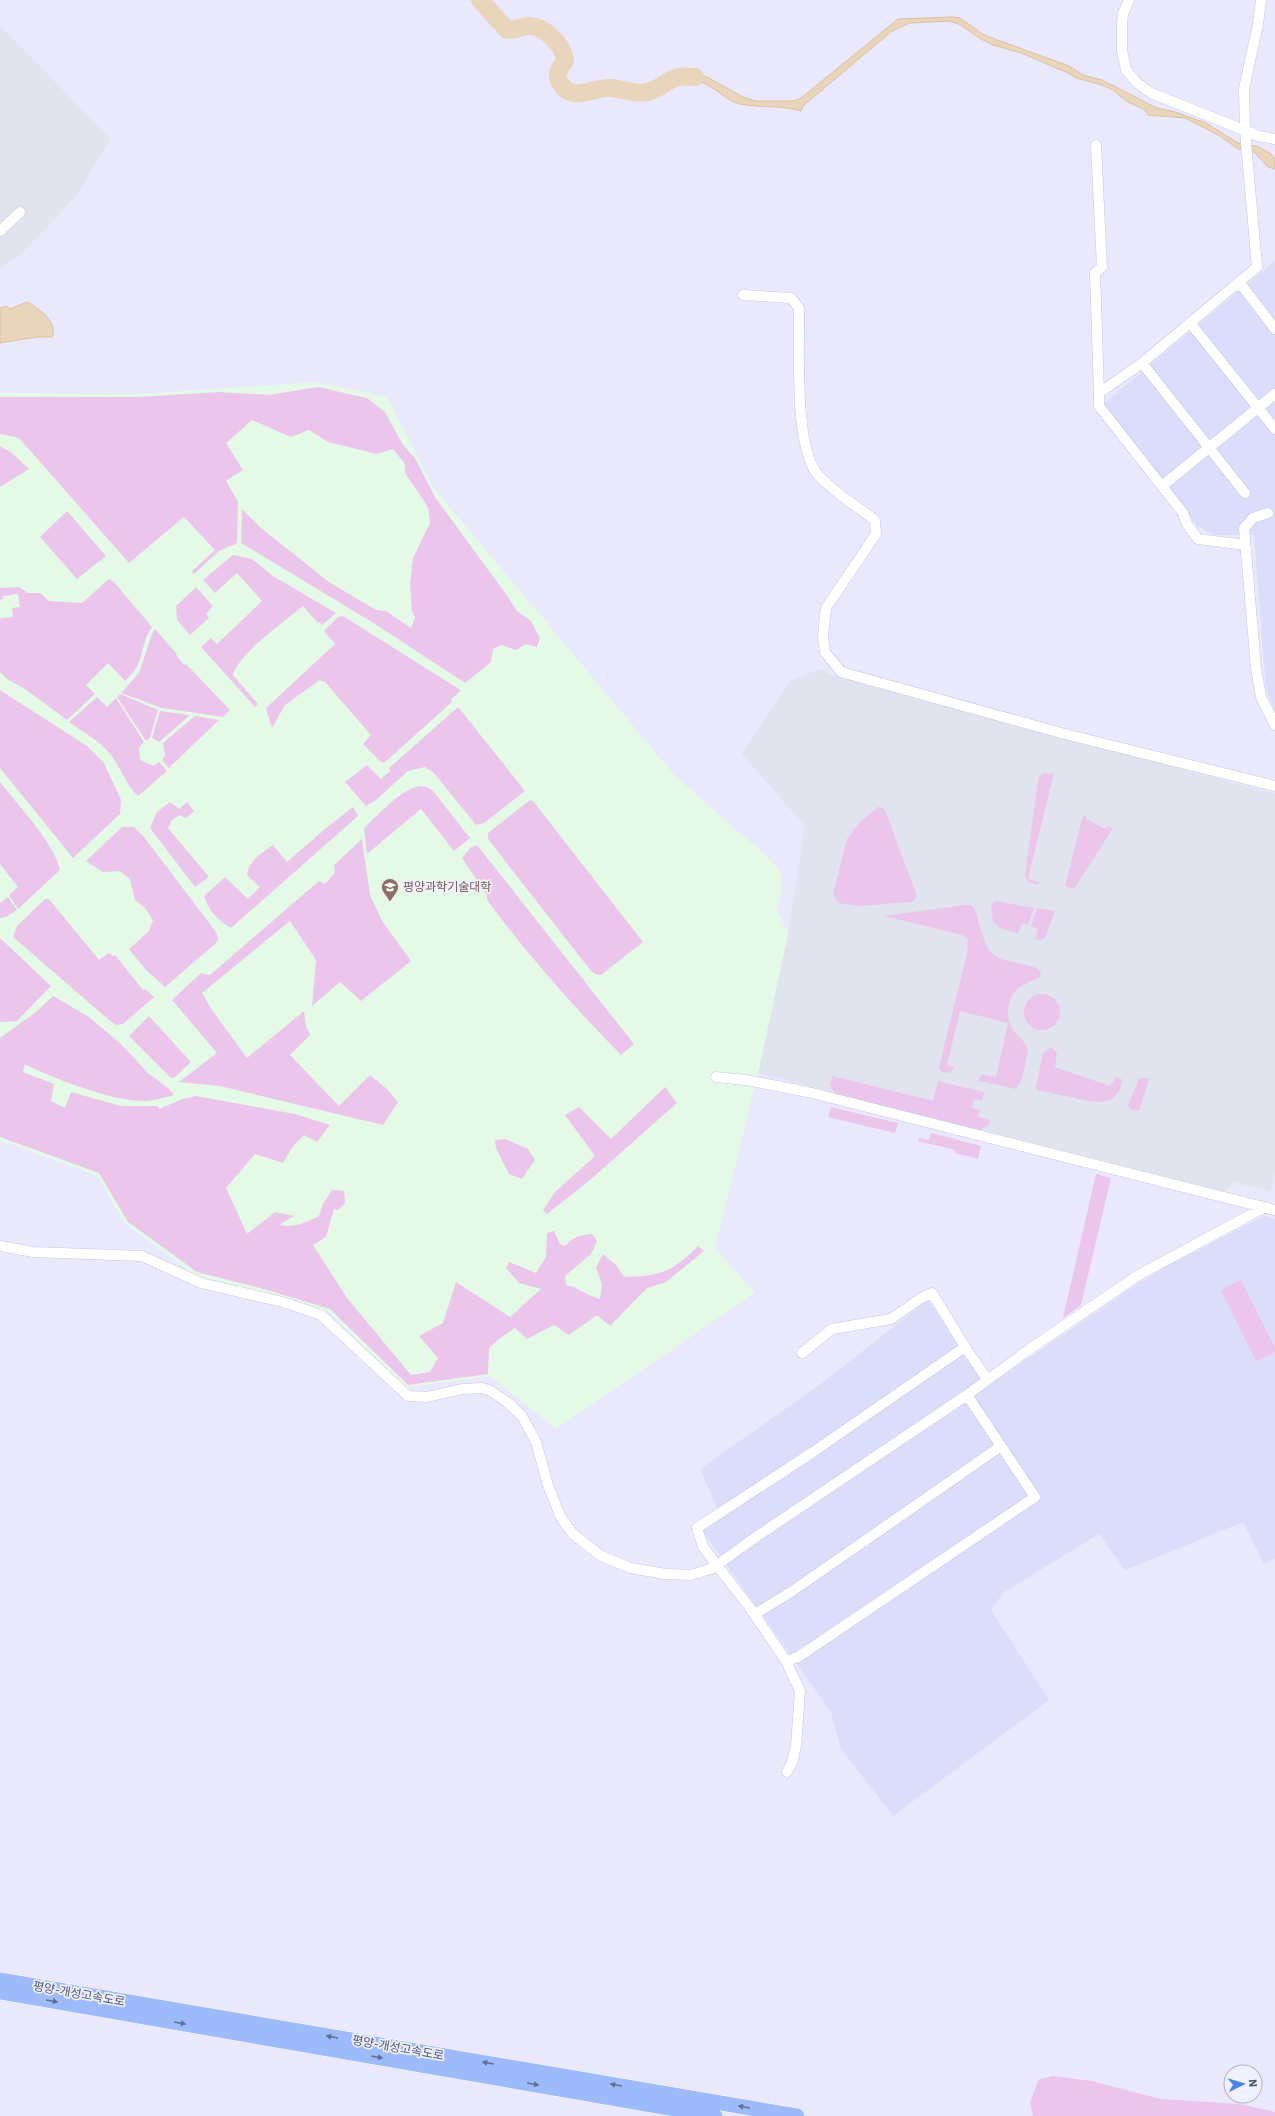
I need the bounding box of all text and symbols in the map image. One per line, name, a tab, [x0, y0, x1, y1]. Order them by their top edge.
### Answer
school or university icon: 평양과학기술대학	[380, 877, 400, 902]
place label: 평양과학기술대학	[403, 879, 491, 894]
street label: 평양-개성고속도로	[32, 1978, 126, 2009]
one-way arrow	[46, 1998, 58, 2004]
one-way arrow	[174, 2020, 186, 2026]
street label: 평양-개성고속도로	[351, 2032, 445, 2063]
one-way arrow	[326, 2034, 338, 2040]
one-way arrow	[371, 2054, 383, 2060]
one-way arrow	[482, 2060, 494, 2066]
north arrow	[1223, 2064, 1263, 2104]
text: N	[1246, 2079, 1260, 2088]
one-way arrow	[527, 2081, 539, 2087]
one-way arrow	[610, 2082, 622, 2088]
one-way arrow	[738, 2104, 750, 2110]

